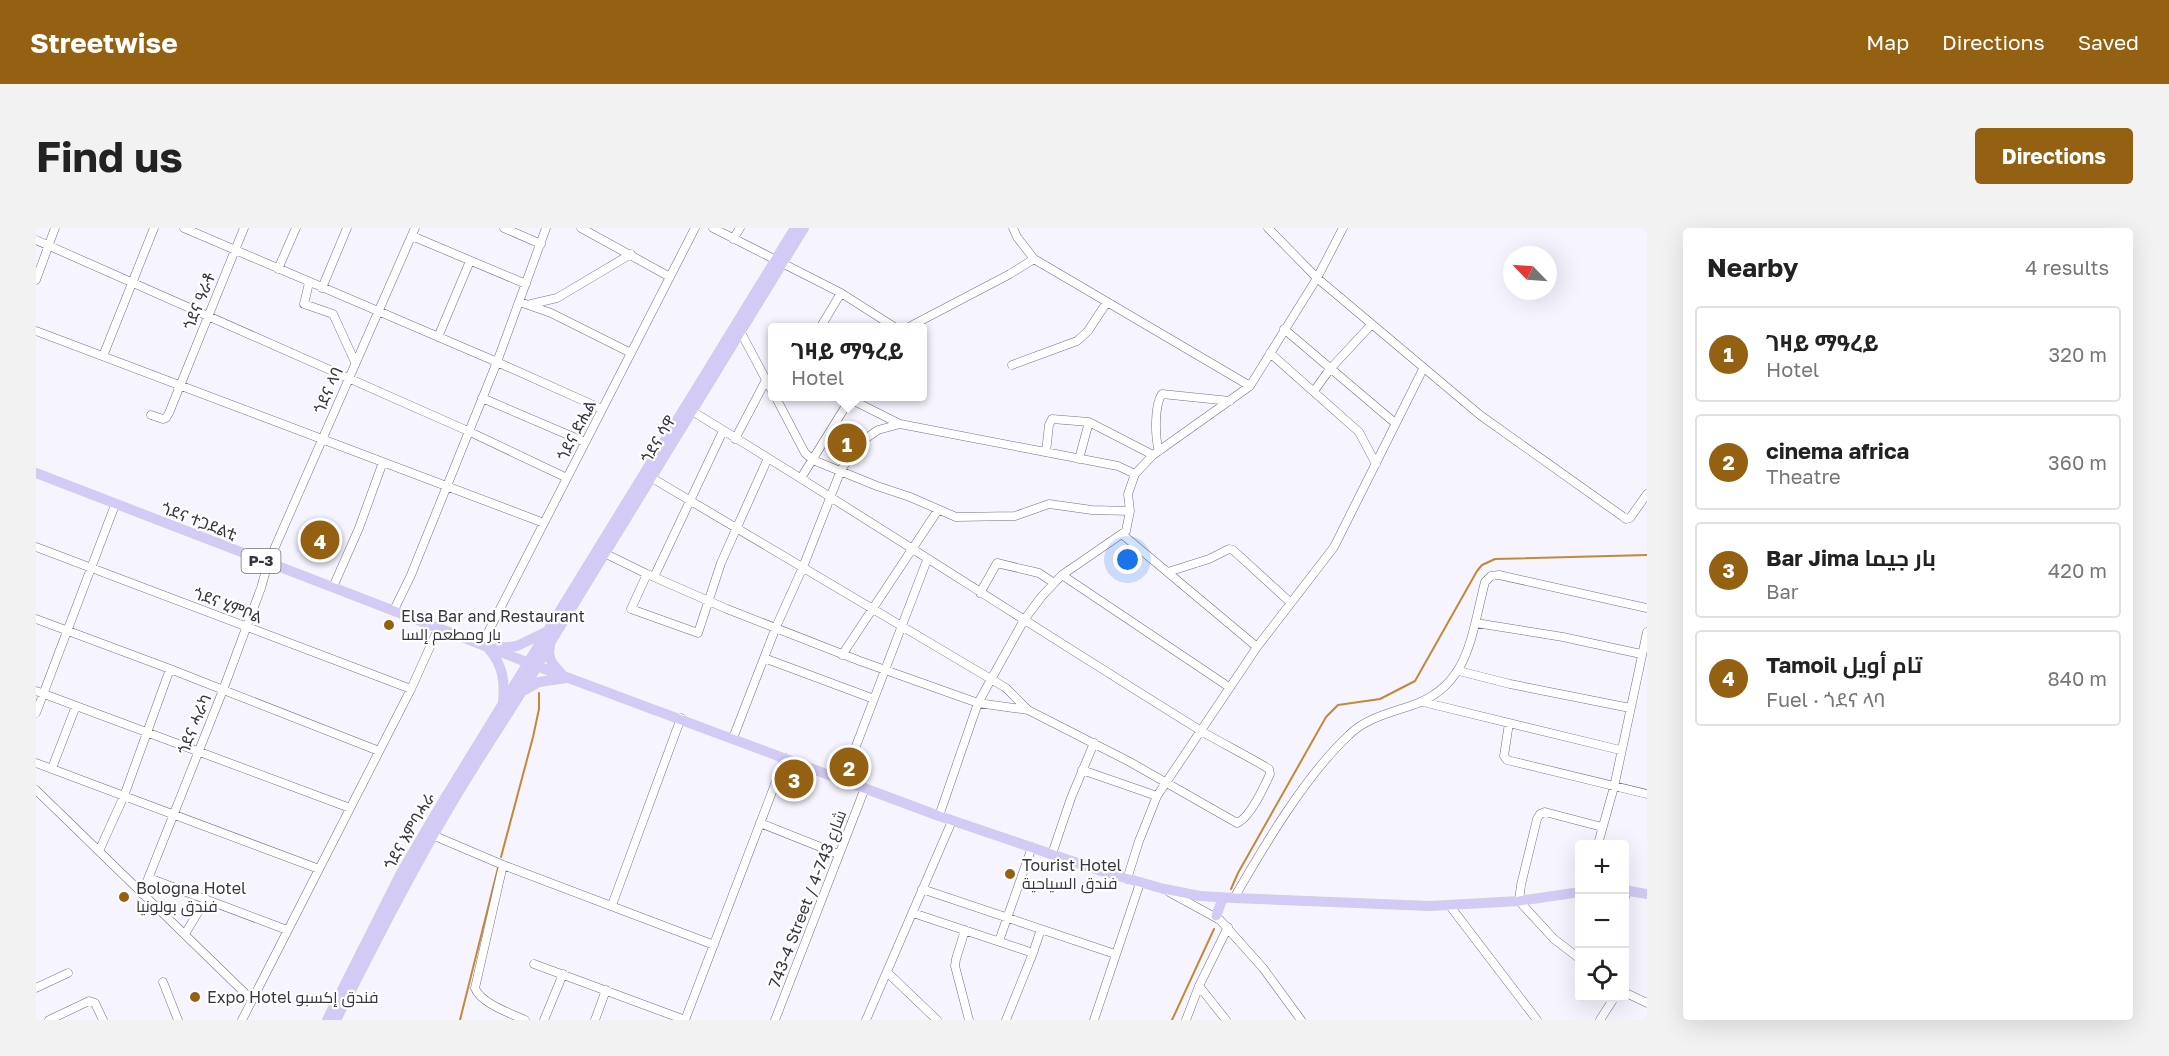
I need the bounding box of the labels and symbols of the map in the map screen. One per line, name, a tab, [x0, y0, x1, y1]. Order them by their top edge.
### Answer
north arrow	[1503, 246, 1557, 300]
street label: ጎደና ዓራቶ	[178, 269, 220, 333]
street label: ጎደና ላባ	[309, 363, 347, 417]
street label: ጎደና ድሒል	[552, 396, 600, 464]
street label: ጎደና ሳዋ	[636, 412, 680, 466]
pin: 1	[828, 420, 866, 466]
street label: ጎደና ተጋደልቲ	[159, 498, 240, 545]
pin: 4	[300, 518, 340, 562]
your location	[1113, 545, 1142, 574]
road number: P-3	[242, 549, 280, 573]
street label: ጎደና ሂምቦል	[191, 583, 266, 627]
place label: Elsa Bar and Restaurant بار ومطعم إلسا	[401, 606, 585, 646]
marker: Elsa Bar and Restaurant بار ومطعم إلسا	[382, 618, 396, 632]
street label: ጎደና ሓራካ	[173, 691, 215, 757]
pin: 2	[830, 744, 868, 790]
pin: 3	[774, 756, 813, 802]
street label: ጎደና እምባሓራ	[379, 789, 439, 873]
street label: 743-4 Street / شارع 743-4	[764, 807, 852, 992]
place label: Tourist Hotel فندق السياحية	[1022, 855, 1122, 894]
marker: Tourist Hotel فندق السياحية	[1003, 867, 1017, 881]
place label: Bologna Hotel فندق بولونيا	[136, 878, 246, 917]
marker: Bologna Hotel فندق بولونيا	[117, 890, 131, 904]
place label: Expo Hotel فندق إكسبو	[207, 987, 378, 1008]
marker: Expo Hotel فندق إكسبو	[188, 990, 202, 1004]

